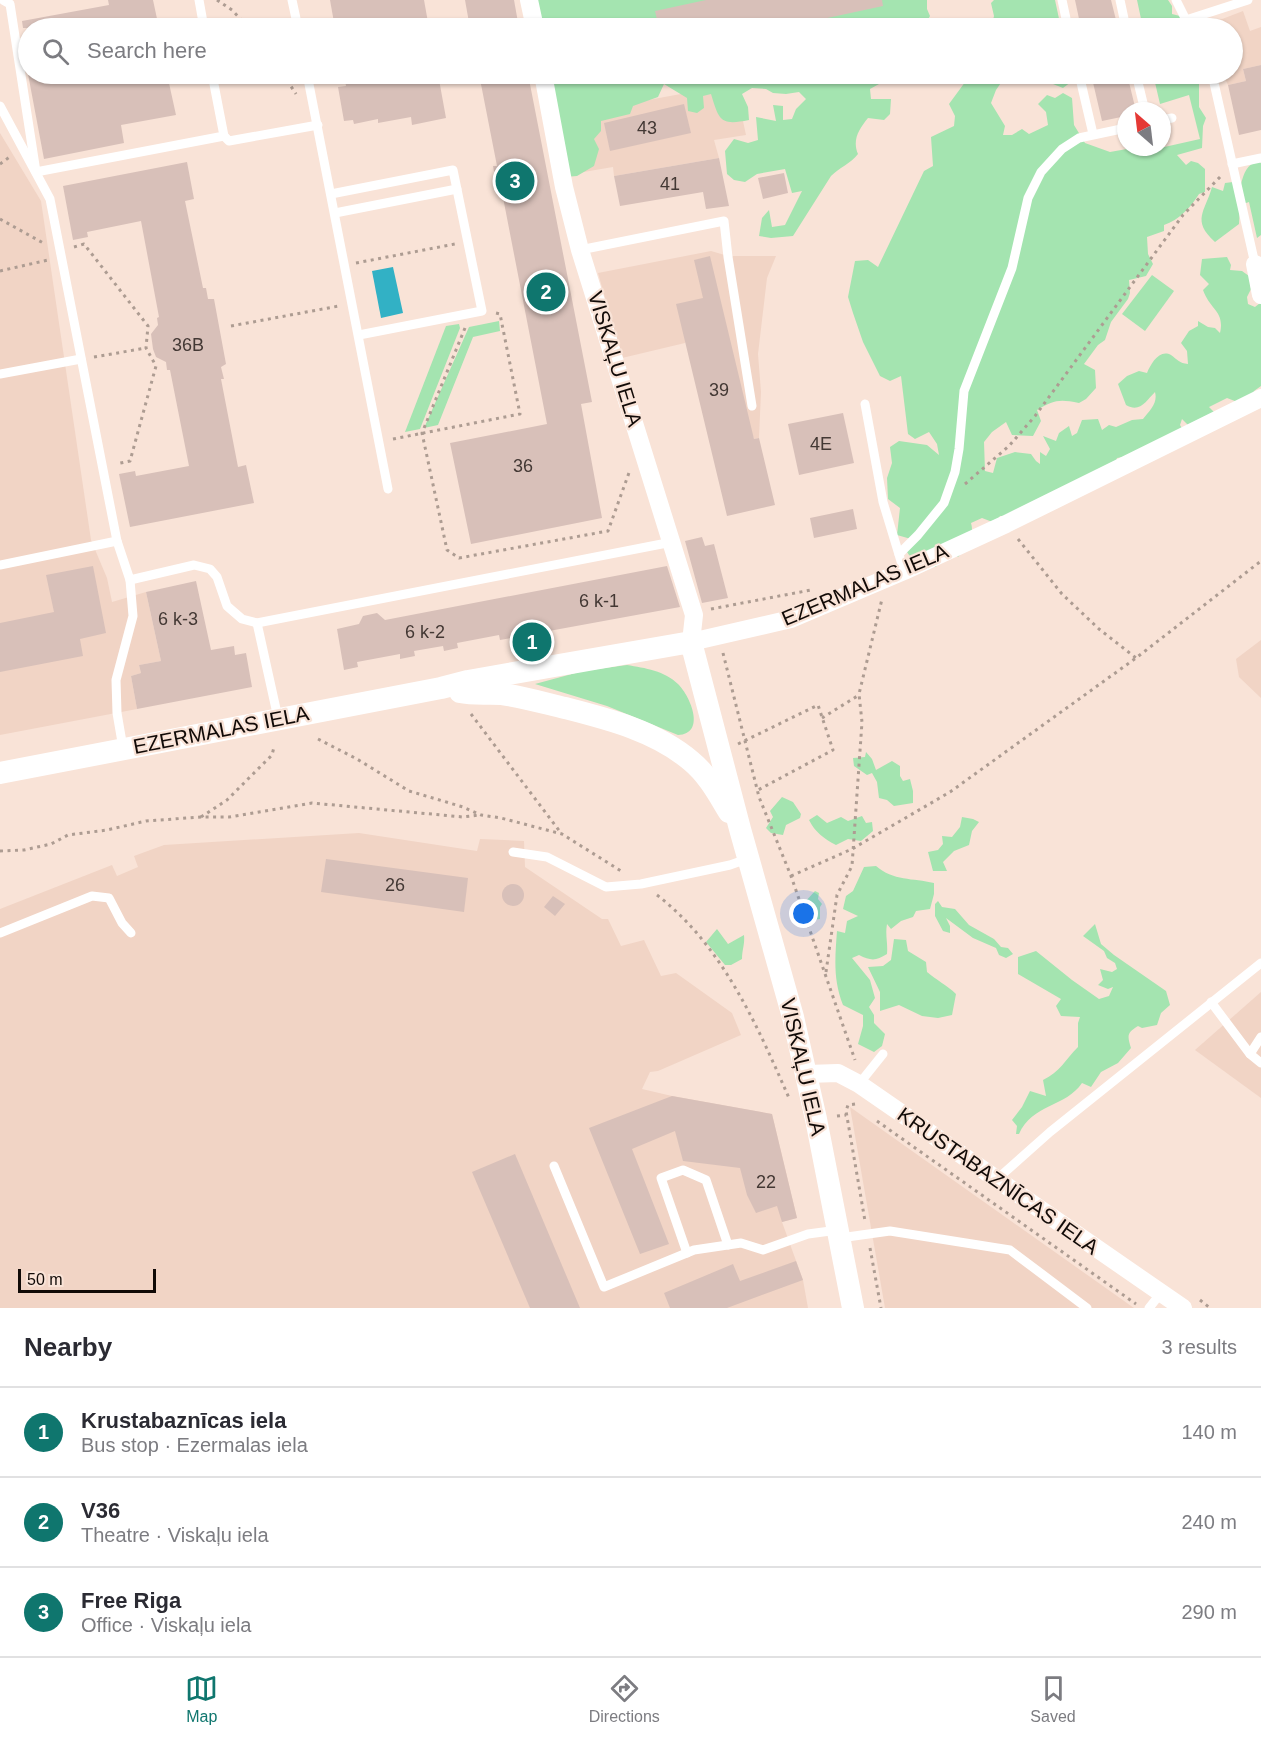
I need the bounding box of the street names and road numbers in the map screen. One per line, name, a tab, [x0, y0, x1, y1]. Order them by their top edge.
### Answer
street label: VISKAĻU IELA	[584, 289, 647, 429]
street label: EZERMALAS IELA	[778, 539, 951, 630]
street label: EZERMALAS IELA	[131, 701, 311, 758]
street label: VISKAĻU IELA	[777, 996, 830, 1138]
street label: KRUSTABAZNĪCAS IELA	[893, 1102, 1103, 1259]

